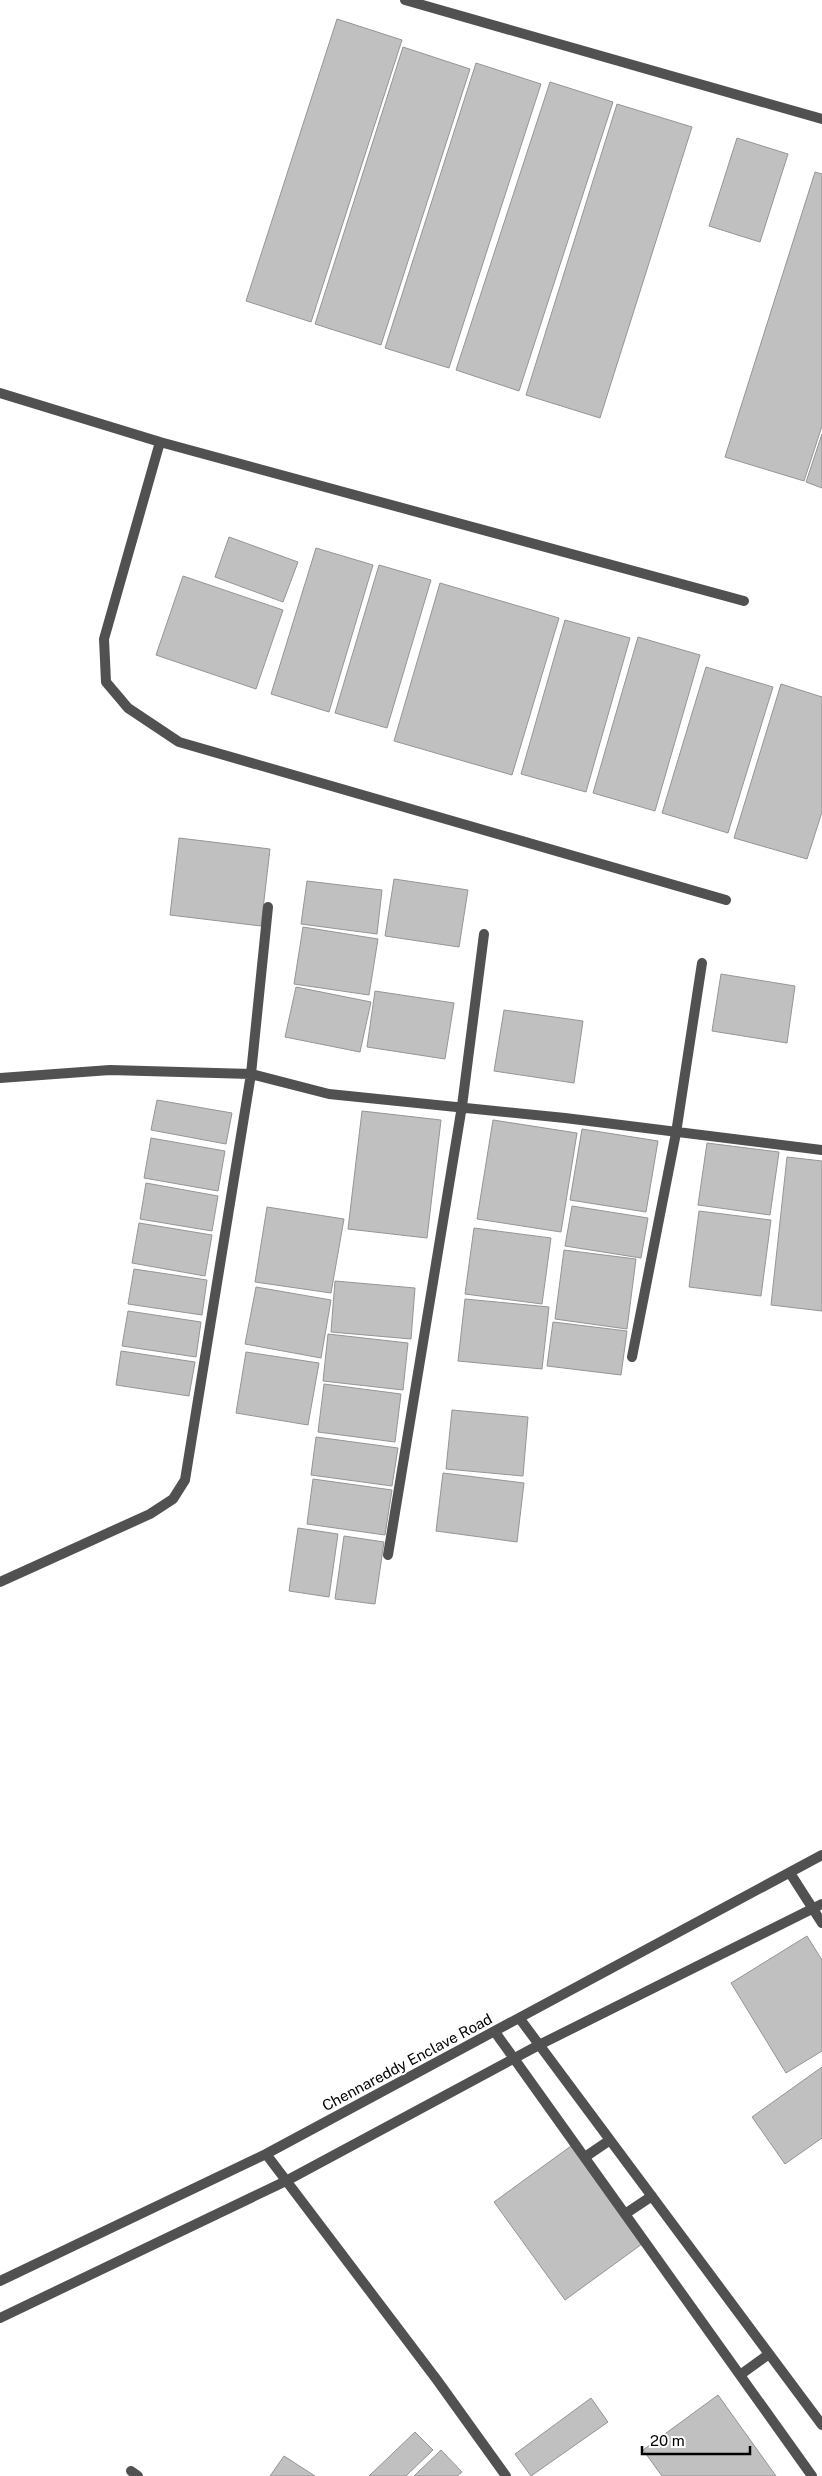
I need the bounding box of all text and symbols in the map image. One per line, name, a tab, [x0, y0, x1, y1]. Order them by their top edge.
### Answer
street label: Chennareddy Enclave Road	[319, 2010, 495, 2114]
scale bar	[642, 2424, 750, 2456]
text: 20 m	[650, 2432, 685, 2449]

